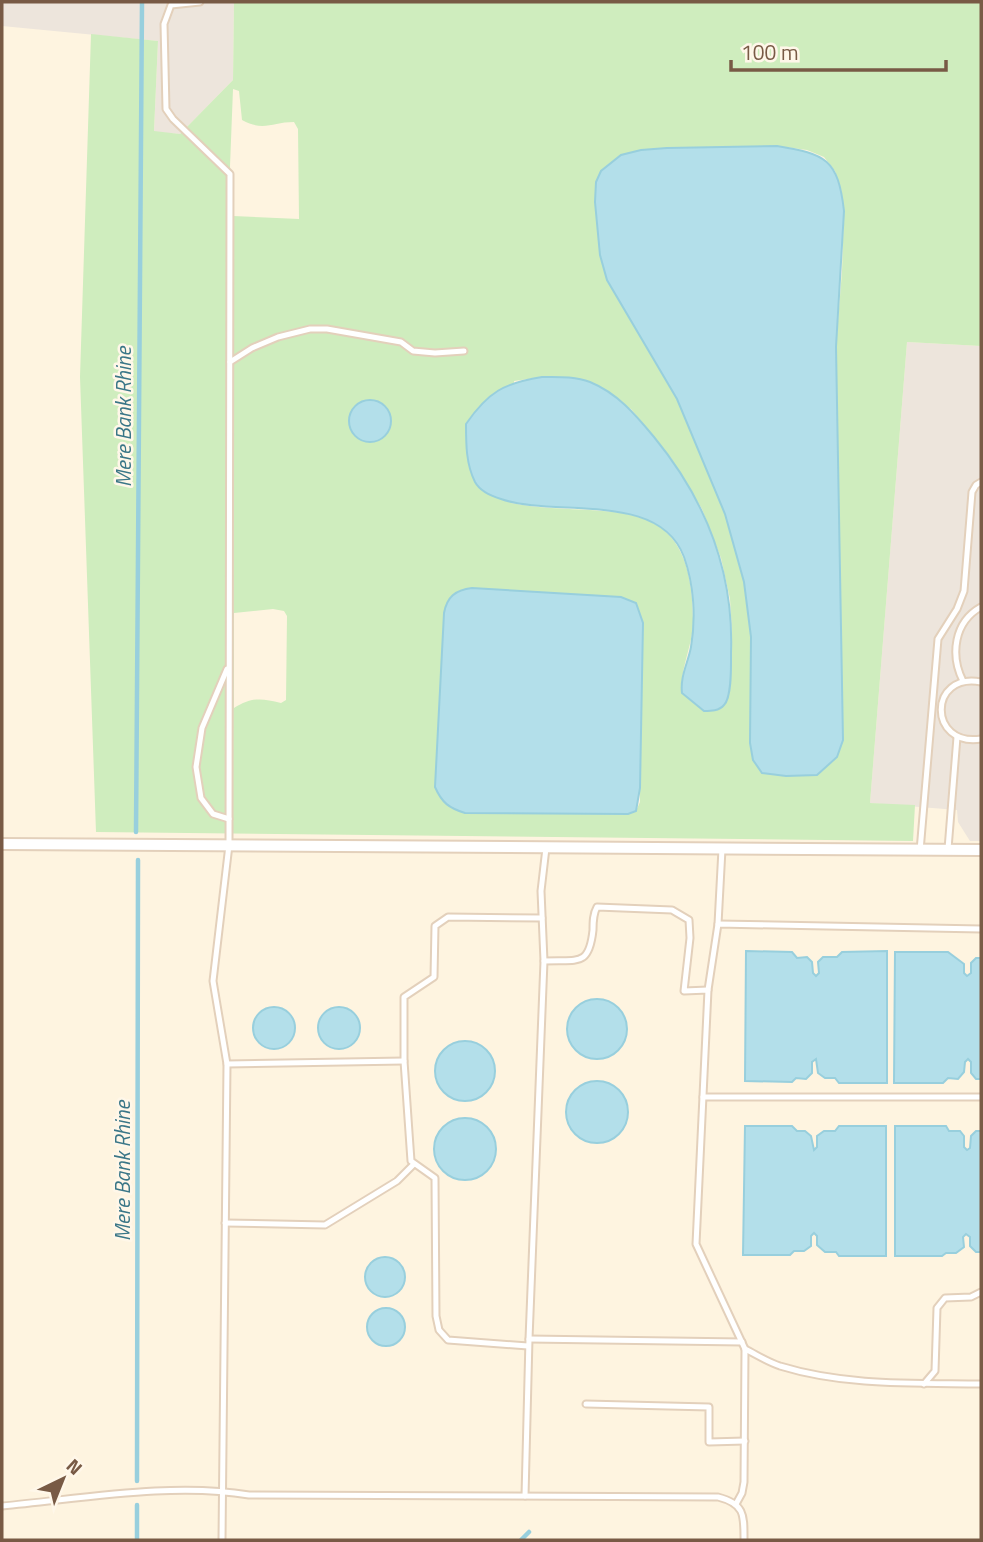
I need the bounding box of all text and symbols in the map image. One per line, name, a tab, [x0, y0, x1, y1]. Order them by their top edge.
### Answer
scale bar	[731, 28, 946, 72]
text: 100 m	[741, 36, 798, 68]
water label: Mere Bank Rhine	[107, 345, 139, 487]
water label: Mere Bank Rhine	[106, 1099, 138, 1241]
north arrow	[28, 1444, 98, 1514]
text: N	[60, 1451, 90, 1481]

